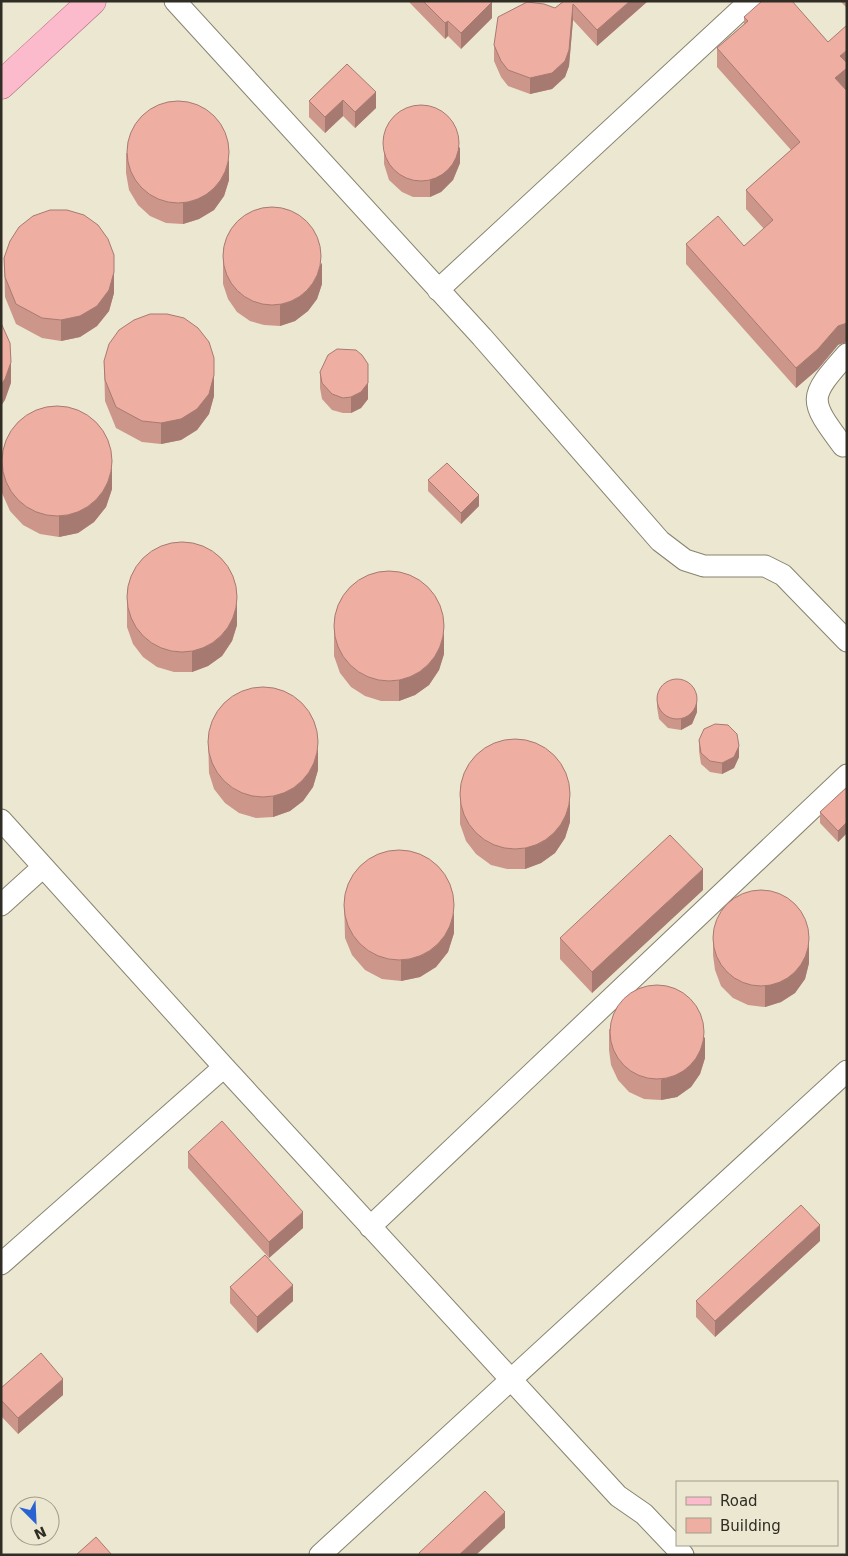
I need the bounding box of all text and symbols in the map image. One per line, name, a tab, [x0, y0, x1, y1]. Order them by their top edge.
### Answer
legend	[676, 1481, 838, 1546]
text: Road	[720, 1492, 758, 1510]
north arrow	[10, 1496, 60, 1546]
text: Building	[720, 1517, 781, 1535]
text: N	[32, 1523, 49, 1543]

